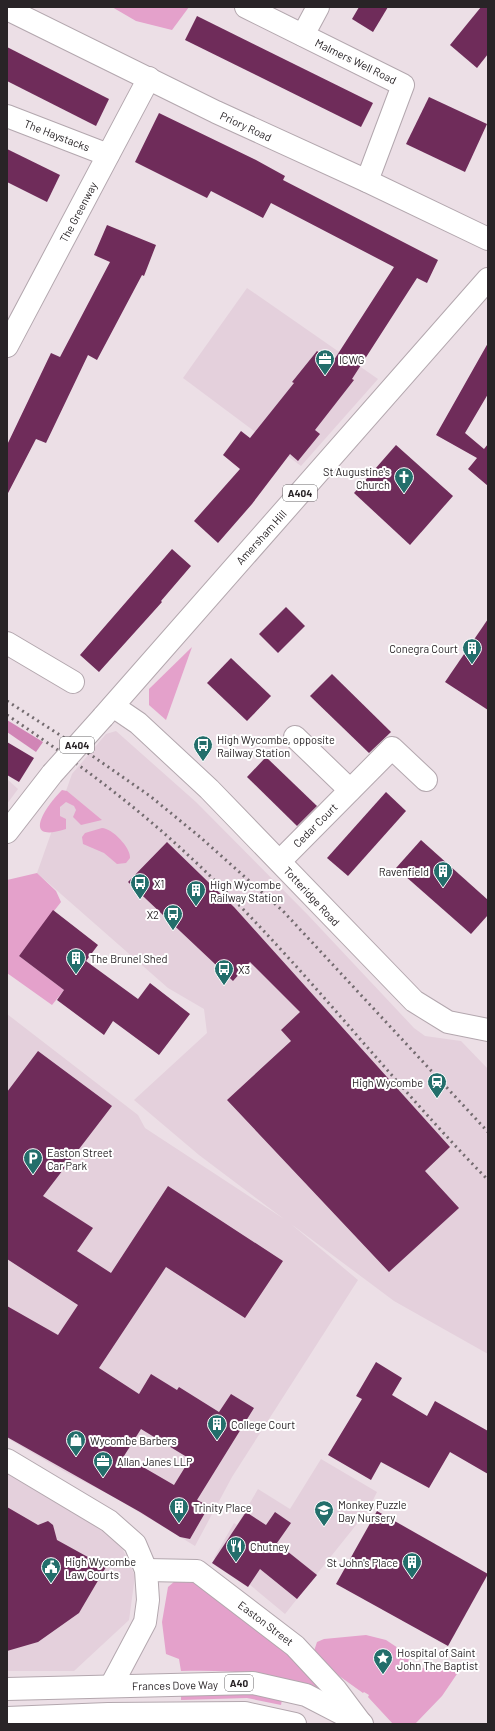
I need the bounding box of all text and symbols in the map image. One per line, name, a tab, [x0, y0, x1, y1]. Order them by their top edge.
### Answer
street label: Malmers Well Road	[313, 36, 399, 86]
street label: Priory Road	[218, 108, 274, 144]
street label: The Haystacks	[22, 117, 92, 153]
street label: The Greenway	[57, 179, 99, 245]
office icon: ICWG	[314, 348, 336, 376]
place label: ICWG	[339, 353, 365, 366]
place label: St Augustine's Church	[323, 465, 390, 491]
church icon: St Augustine's Church	[393, 466, 415, 494]
road number: A404	[283, 485, 317, 501]
street label: Amersham Hill	[233, 507, 289, 567]
building icon: Conegra Court	[461, 637, 483, 665]
place label: Conegra Court	[389, 642, 458, 655]
place label: High Wycombe, opposite Railway Station	[217, 733, 335, 759]
bus stop icon: High Wycombe, opposite Railway Station	[192, 734, 214, 762]
road number: A404	[60, 737, 94, 753]
street label: Cedar Court	[290, 800, 340, 850]
building icon: Ravenfield	[432, 860, 454, 888]
street label: Totteridge Road	[281, 864, 343, 928]
place label: Ravenfield	[379, 865, 429, 878]
bus stop icon: X1	[129, 872, 151, 900]
place label: X1	[154, 877, 164, 890]
place label: High Wycombe Railway Station	[210, 878, 283, 904]
building icon: High Wycombe Railway Station	[185, 879, 207, 907]
bus stop icon: X2	[162, 903, 184, 931]
place label: X2	[147, 908, 159, 921]
building icon: The Brunel Shed	[65, 947, 87, 975]
place label: The Brunel Shed	[90, 952, 168, 965]
bus stop icon: X3	[213, 958, 235, 986]
place label: X3	[238, 963, 250, 976]
station icon: High Wycombe	[426, 1071, 448, 1099]
place label: High Wycombe	[352, 1076, 423, 1089]
place label: Easton Street Car Park	[47, 1146, 113, 1172]
parking icon: Easton Street Car Park	[22, 1147, 44, 1175]
building icon: College Court	[206, 1413, 228, 1441]
place label: College Court	[231, 1418, 295, 1431]
shop icon: Wycombe Barbers	[65, 1429, 87, 1457]
place label: Wycombe Barbers	[90, 1434, 177, 1447]
office icon: Allan Janes LLP	[92, 1450, 114, 1478]
place label: Allan Janes LLP	[117, 1455, 193, 1468]
building icon: Trinity Place	[168, 1496, 190, 1524]
place label: Monkey Puzzle Day Nursery	[338, 1498, 407, 1524]
school or university icon: Monkey Puzzle Day Nursery	[313, 1499, 335, 1527]
place label: Trinity Place	[193, 1501, 252, 1514]
restaurant icon: Chutney	[225, 1535, 247, 1563]
place label: Chutney	[250, 1540, 289, 1553]
building icon: St John's Place	[401, 1551, 423, 1579]
place label: High Wycombe Law Courts	[65, 1555, 136, 1581]
public building icon: High Wycombe Law Courts	[40, 1556, 62, 1584]
place label: St John's Place	[327, 1556, 398, 1569]
street label: Easton Street	[236, 1598, 296, 1648]
place label: Hospital of Saint John The Baptist	[397, 1646, 478, 1672]
place icon: Hospital of Saint John The Baptist	[372, 1647, 394, 1675]
road number: A40	[225, 1675, 253, 1691]
street label: Frances Dove Way	[132, 1678, 218, 1692]

